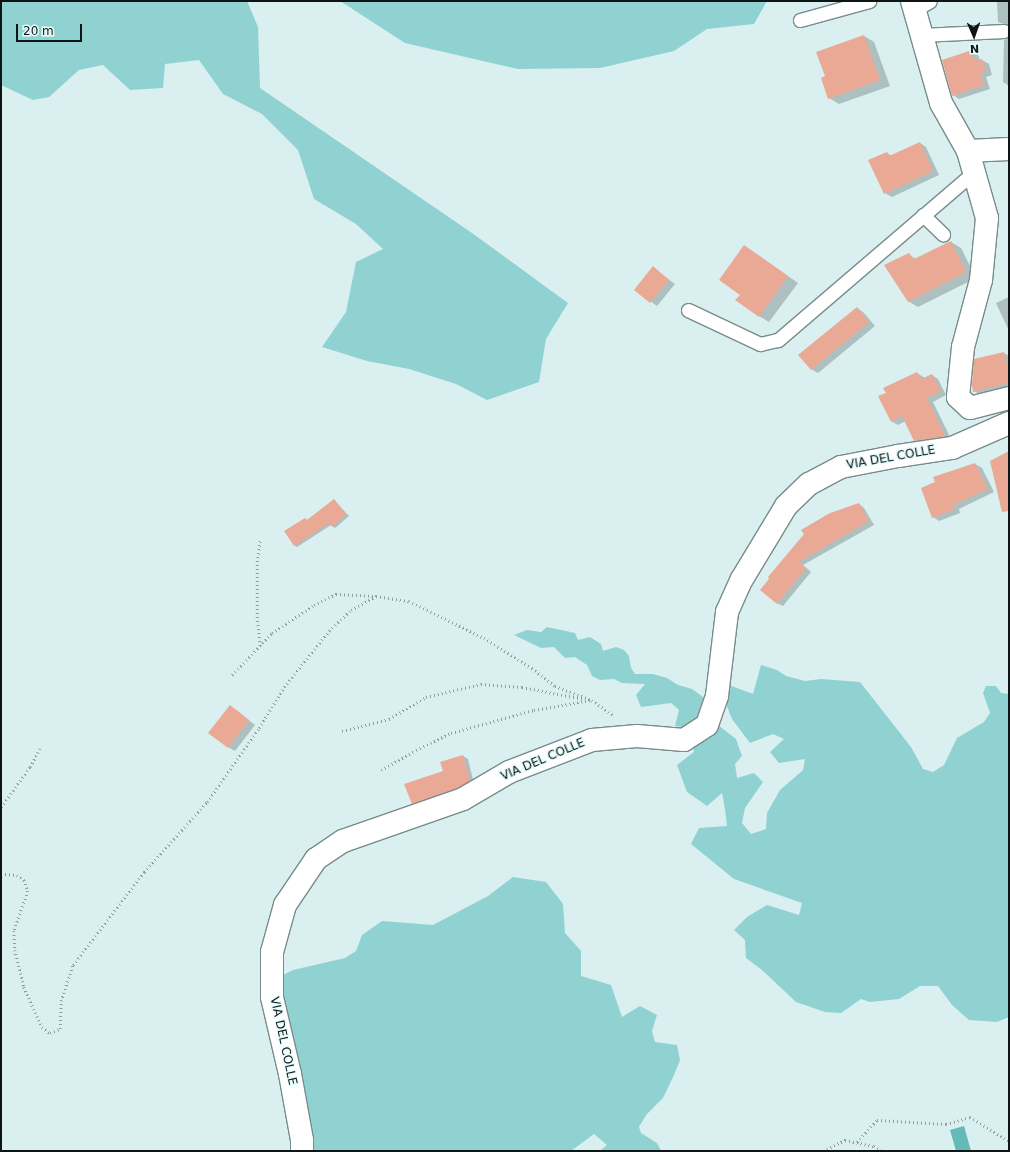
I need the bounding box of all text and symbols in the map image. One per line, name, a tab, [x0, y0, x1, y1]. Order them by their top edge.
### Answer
scale bar	[18, 16, 84, 42]
north arrow	[954, 16, 994, 56]
text: 20 m	[23, 24, 54, 38]
text: N	[970, 42, 979, 55]
street label: VIA DEL COLLE	[845, 443, 937, 473]
street label: VIA DEL COLLE	[499, 736, 587, 784]
street label: VIA DEL COLLE	[267, 996, 299, 1086]

